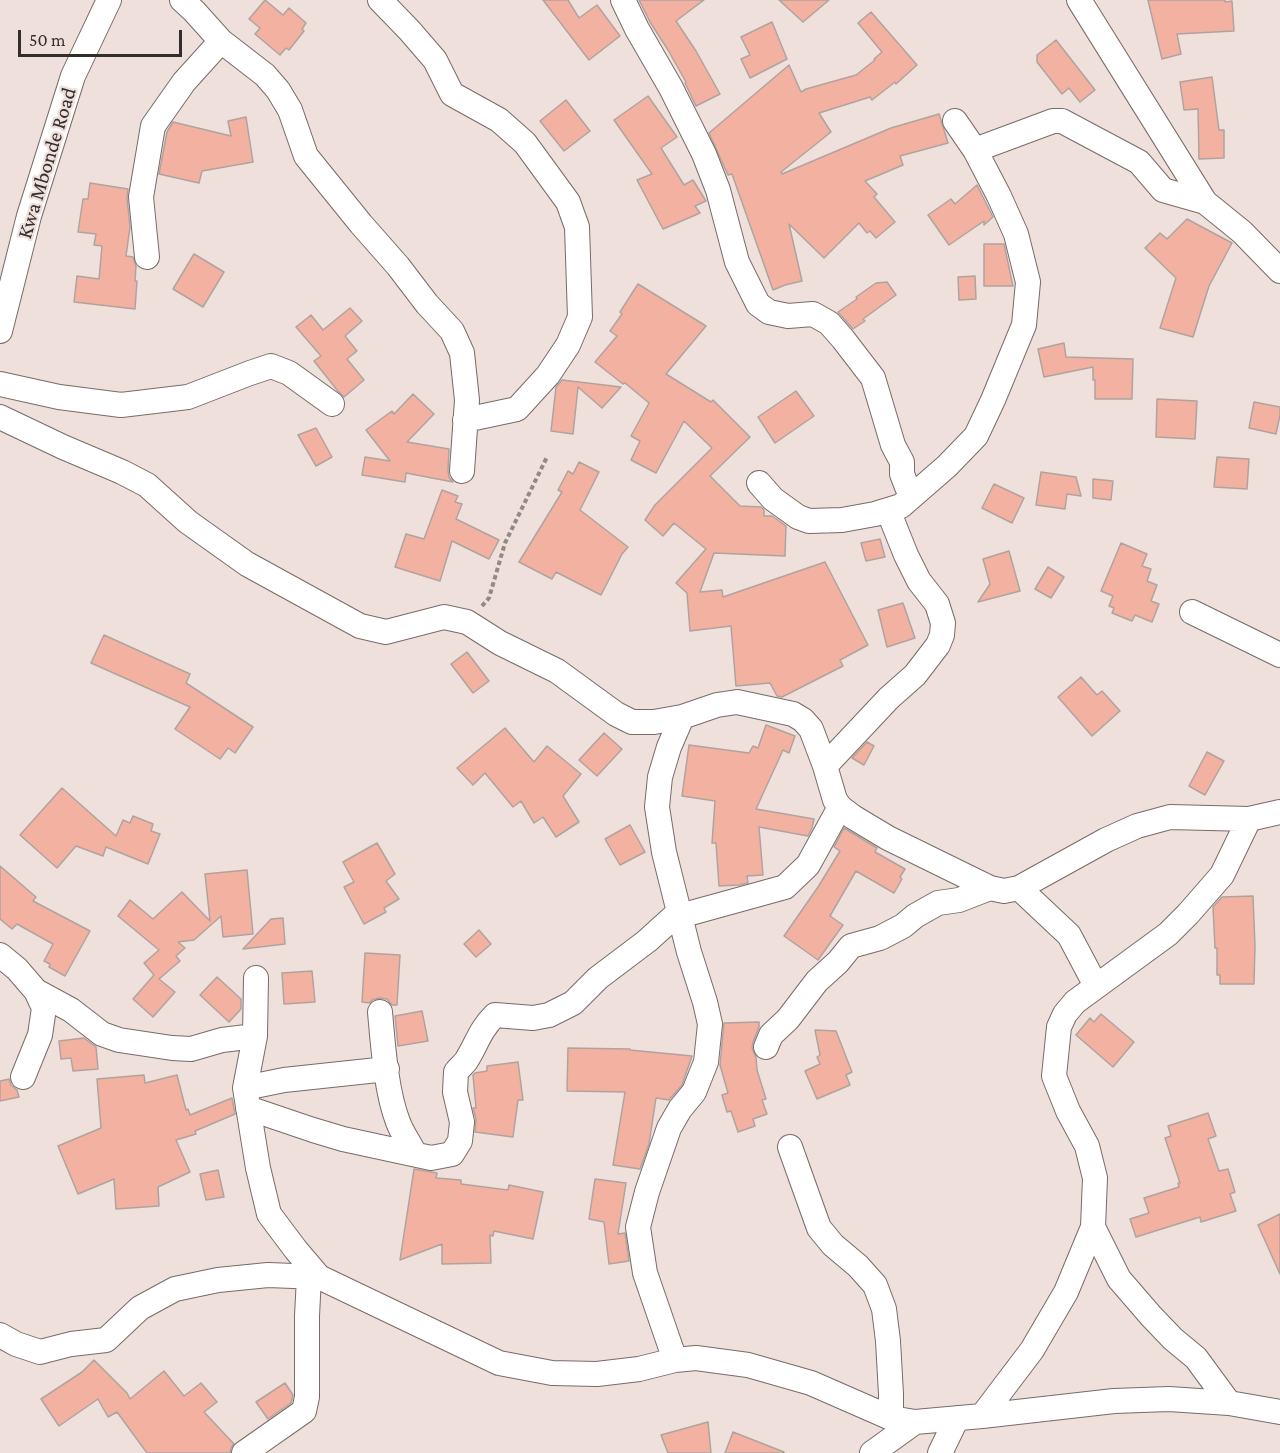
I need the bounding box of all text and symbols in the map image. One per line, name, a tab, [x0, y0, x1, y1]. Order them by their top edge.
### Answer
scale bar	[21, 18, 184, 56]
text: 50 m	[29, 30, 66, 50]
street label: Kwa Mbonde Road	[12, 84, 82, 242]

